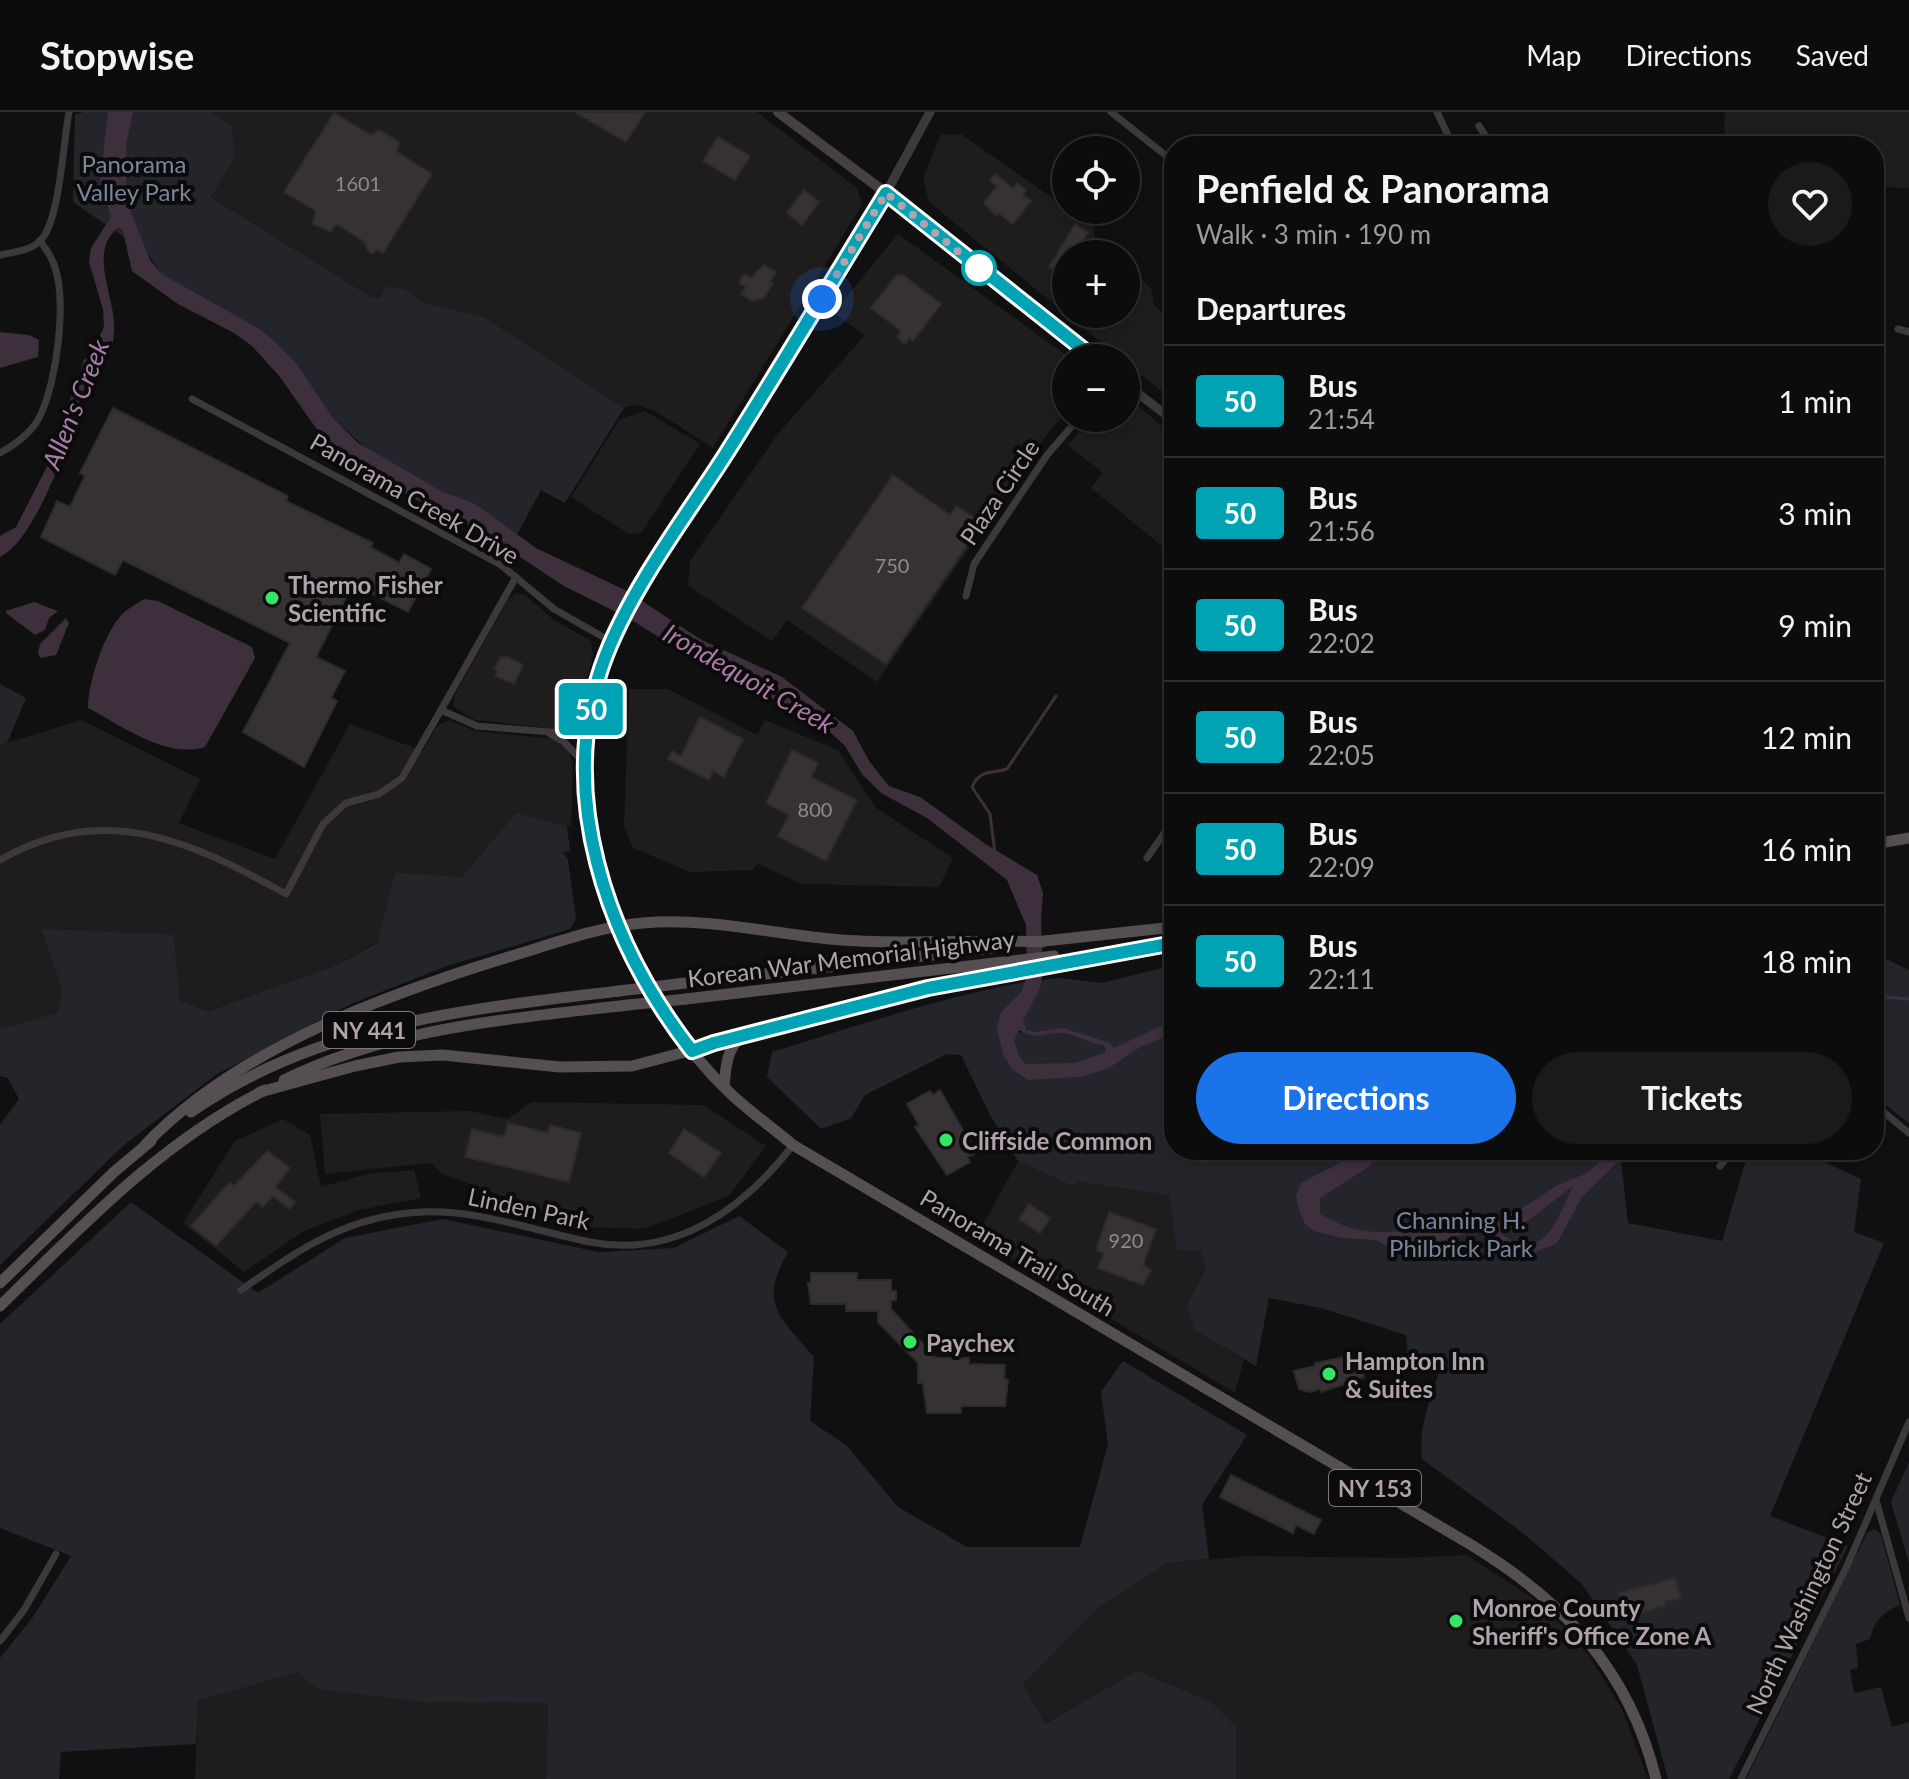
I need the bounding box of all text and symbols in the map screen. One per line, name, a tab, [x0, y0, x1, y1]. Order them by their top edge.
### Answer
text: Stopwise	[40, 32, 194, 78]
text: Map	[1526, 38, 1581, 72]
text: Directions	[1625, 38, 1752, 72]
text: Saved	[1796, 38, 1869, 72]
map controls	[1052, 136, 1140, 432]
button: locate	[1052, 136, 1140, 224]
park label: Panorama Valley Park	[77, 149, 192, 206]
button: heart	[1768, 162, 1852, 246]
text: Penfield & Panorama	[1196, 165, 1550, 211]
house number: 1601	[335, 171, 381, 195]
text: Walk · 3 min · 190 m	[1196, 218, 1431, 250]
button: +	[1052, 240, 1140, 328]
unlabelled marker	[962, 251, 996, 285]
your location	[802, 279, 842, 319]
text: Departures	[1196, 290, 1346, 326]
water label: Allen's Creek	[34, 334, 116, 474]
button: −	[1052, 344, 1140, 432]
text: Bus	[1308, 367, 1358, 403]
text: 1 min	[1778, 383, 1852, 419]
text: 50	[1224, 384, 1256, 418]
text: 21:54	[1308, 403, 1375, 435]
street label: Panorama Creek Drive	[305, 426, 525, 570]
street label: Plaza Circle	[953, 434, 1045, 550]
text: Bus	[1308, 479, 1358, 515]
text: 3 min	[1778, 495, 1852, 531]
text: 50	[1224, 496, 1256, 530]
text: 21:56	[1308, 515, 1375, 547]
house number: 750	[875, 553, 909, 577]
place label: Thermo Fisher Scientific	[288, 570, 443, 627]
marker: Thermo Fisher Scientific	[263, 589, 281, 607]
text: Bus	[1308, 591, 1358, 627]
text: 9 min	[1778, 607, 1852, 643]
text: 50	[1224, 608, 1256, 642]
water label: Irondequoit Creek	[658, 616, 841, 740]
text: 22:02	[1308, 627, 1375, 659]
line badge: 50	[555, 683, 627, 735]
text: 50	[575, 692, 607, 726]
text: Bus	[1308, 703, 1358, 739]
text: 12 min	[1761, 719, 1852, 755]
text: 50	[1224, 720, 1256, 754]
text: 22:05	[1308, 739, 1375, 771]
house number: 800	[798, 797, 832, 821]
text: Bus	[1308, 815, 1358, 851]
text: 16 min	[1761, 831, 1852, 867]
text: 50	[1224, 832, 1256, 866]
text: 22:09	[1308, 851, 1375, 883]
street label: Korean War Memorial Highway	[686, 923, 1017, 992]
text: Bus	[1308, 927, 1358, 963]
text: 18 min	[1761, 943, 1852, 979]
text: 50	[1224, 944, 1256, 978]
text: 22:11	[1308, 963, 1375, 995]
road number: NY 441	[323, 1012, 415, 1048]
button: Directions	[1196, 1052, 1516, 1144]
button: Tickets	[1532, 1052, 1852, 1144]
place label: Cliffside Common	[962, 1126, 1152, 1155]
marker: Cliffside Common	[937, 1131, 955, 1149]
street label: Linden Park	[465, 1181, 593, 1235]
street label: Panorama Trail South	[915, 1182, 1121, 1322]
park label: Channing H. Philbrick Park	[1389, 1205, 1534, 1262]
house number: 920	[1109, 1228, 1143, 1252]
place label: Paychex	[926, 1328, 1015, 1357]
marker: Paychex	[901, 1333, 919, 1351]
place label: Hampton Inn & Suites	[1345, 1346, 1485, 1403]
marker: Hampton Inn & Suites	[1320, 1365, 1338, 1383]
street label: North Washington Street	[1739, 1467, 1877, 1719]
road number: NY 153	[1329, 1470, 1421, 1506]
place label: Monroe County Sheriff's Office Zone A	[1472, 1593, 1712, 1650]
marker: Monroe County Sheriff's Office Zone A	[1447, 1612, 1465, 1630]

